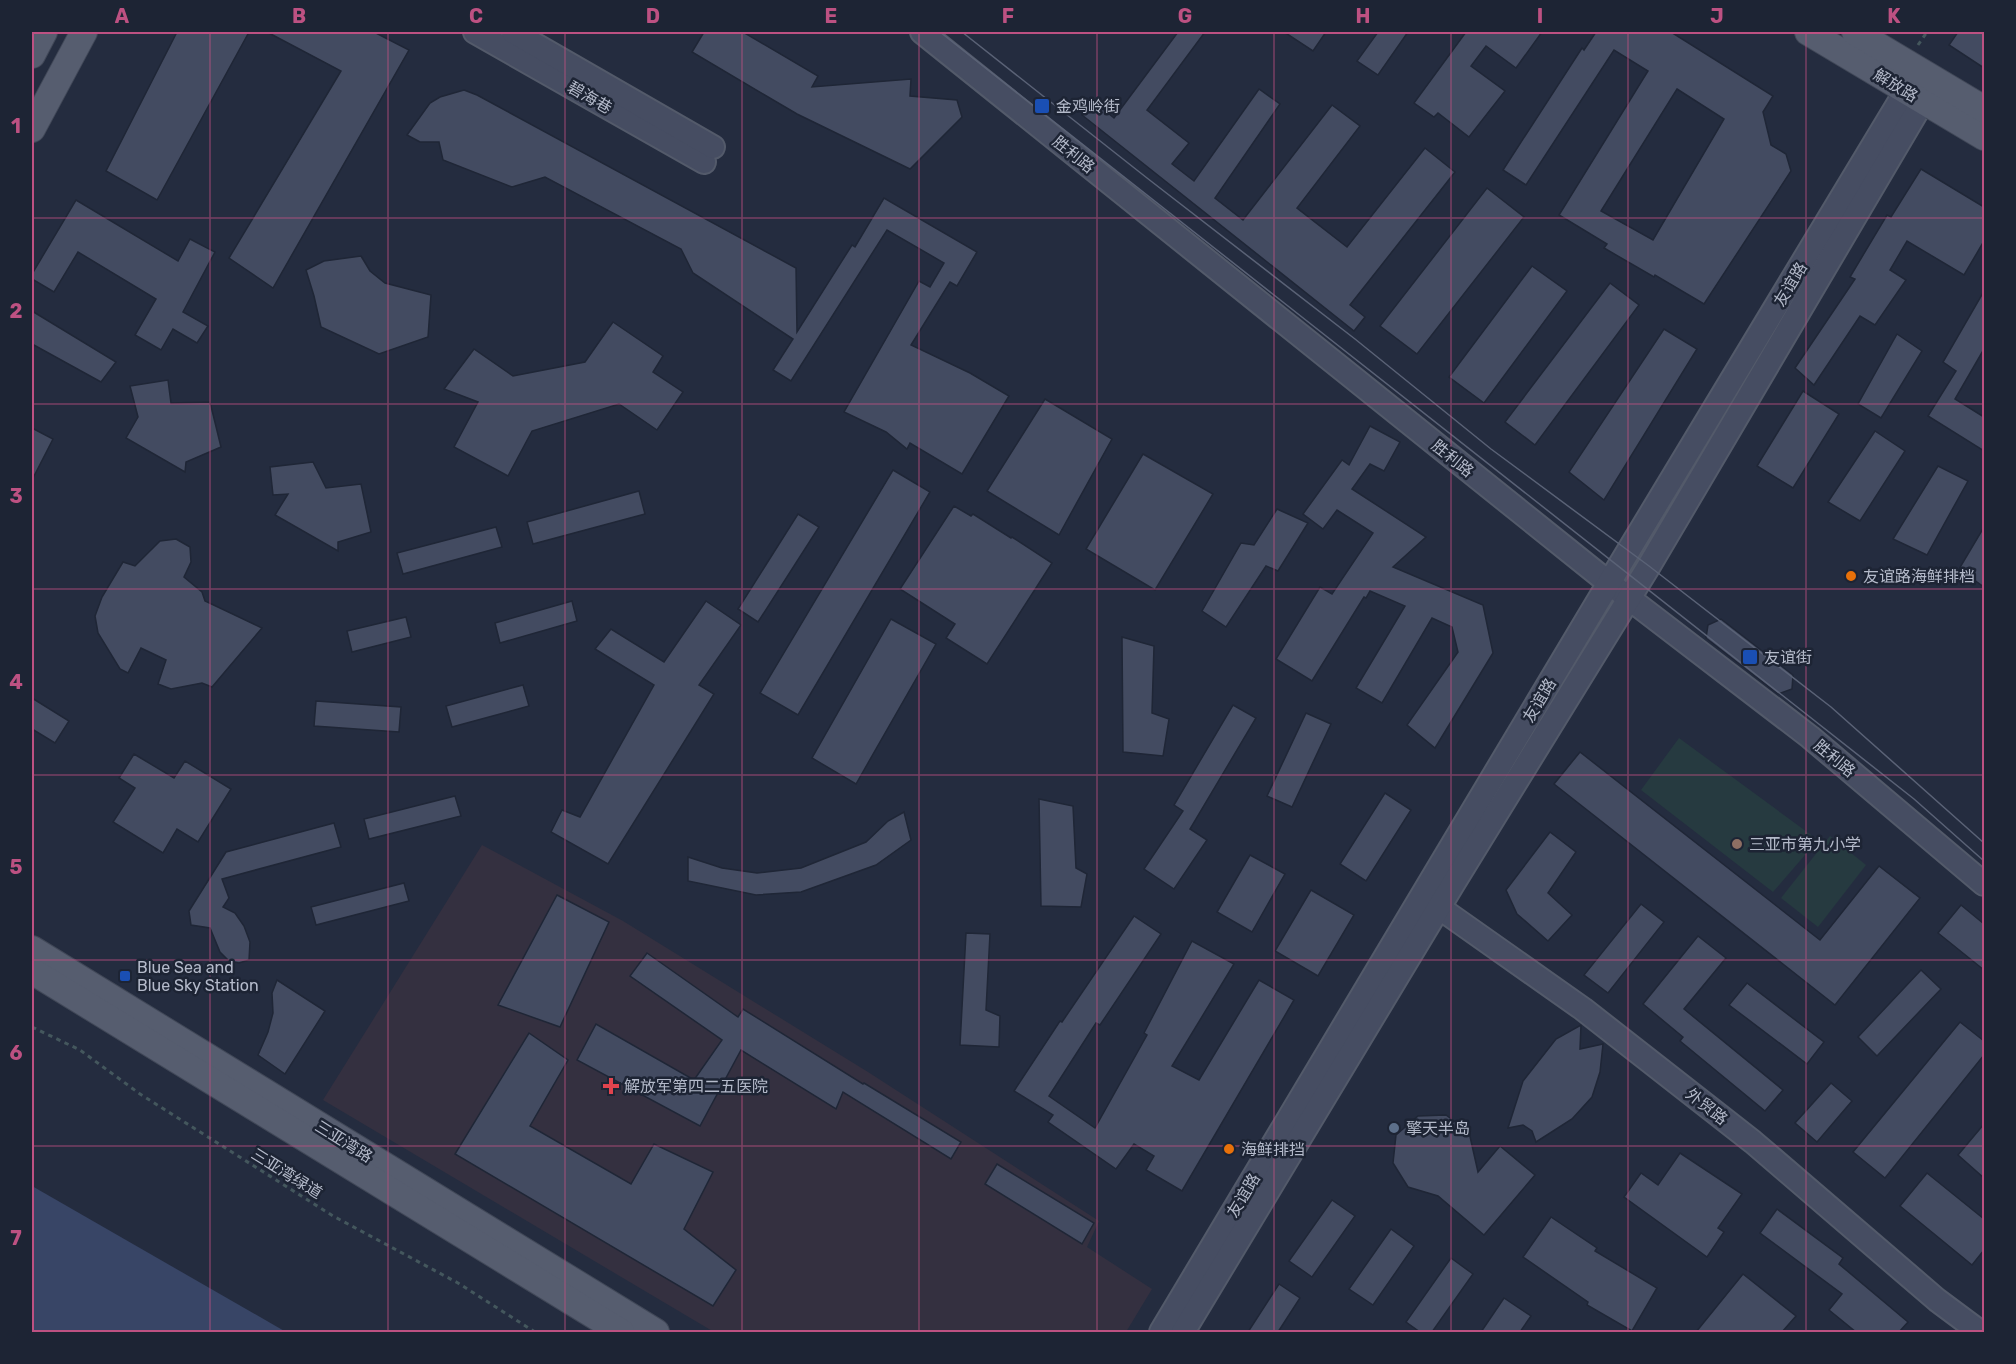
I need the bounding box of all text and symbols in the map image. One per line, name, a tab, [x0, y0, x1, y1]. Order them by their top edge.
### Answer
text: A	[115, 4, 130, 28]
text: B	[292, 4, 306, 28]
text: C	[469, 4, 483, 28]
text: D	[646, 4, 660, 28]
text: E	[825, 4, 837, 28]
text: F	[1002, 4, 1014, 28]
text: G	[1178, 4, 1192, 28]
text: H	[1356, 4, 1370, 28]
text: I	[1537, 4, 1543, 28]
text: J	[1710, 4, 1724, 28]
text: K	[1887, 4, 1901, 28]
street label: 解放路	[1870, 65, 1921, 106]
street label: 碧海巷	[564, 77, 615, 118]
marker: 金鸡岭街	[1033, 97, 1051, 115]
place label: 金鸡岭街	[1056, 97, 1120, 116]
text: 1	[11, 114, 21, 138]
street label: 胜利路	[1049, 132, 1098, 177]
street label: 友谊路	[1770, 259, 1811, 310]
text: 2	[10, 299, 23, 323]
street label: 胜利路	[1428, 436, 1477, 481]
text: 3	[9, 484, 23, 508]
place label: 友谊路海鲜排档	[1863, 567, 1975, 586]
marker: 友谊路海鲜排档	[1844, 569, 1858, 583]
marker: 友谊街	[1741, 648, 1759, 666]
place label: 友谊街	[1764, 648, 1812, 667]
text: 4	[9, 670, 23, 694]
street label: 友谊路	[1519, 675, 1560, 726]
street label: 胜利路	[1810, 736, 1859, 781]
place label: 三亚市第九小学	[1749, 835, 1861, 854]
marker: 三亚市第九小学	[1730, 837, 1744, 851]
text: 5	[10, 855, 23, 879]
place label: Blue Sea and Blue Sky Station	[137, 958, 259, 995]
marker: Blue Sea and Blue Sky Station	[118, 969, 132, 983]
text: 6	[9, 1041, 23, 1065]
marker: 解放军第四二五医院	[602, 1077, 620, 1095]
place label: 解放军第四二五医院	[624, 1077, 768, 1096]
street label: 外贸路	[1682, 1084, 1731, 1129]
street label: 三亚湾路	[312, 1116, 376, 1166]
place label: 擎天半岛	[1406, 1119, 1470, 1138]
marker: 擎天半岛	[1387, 1121, 1401, 1135]
place label: 海鲜排挡	[1241, 1140, 1305, 1159]
marker: 海鲜排挡	[1222, 1142, 1236, 1156]
street label: 三亚湾绿道	[248, 1144, 326, 1203]
street label: 友谊路	[1223, 1170, 1264, 1221]
text: 7	[10, 1226, 22, 1250]

